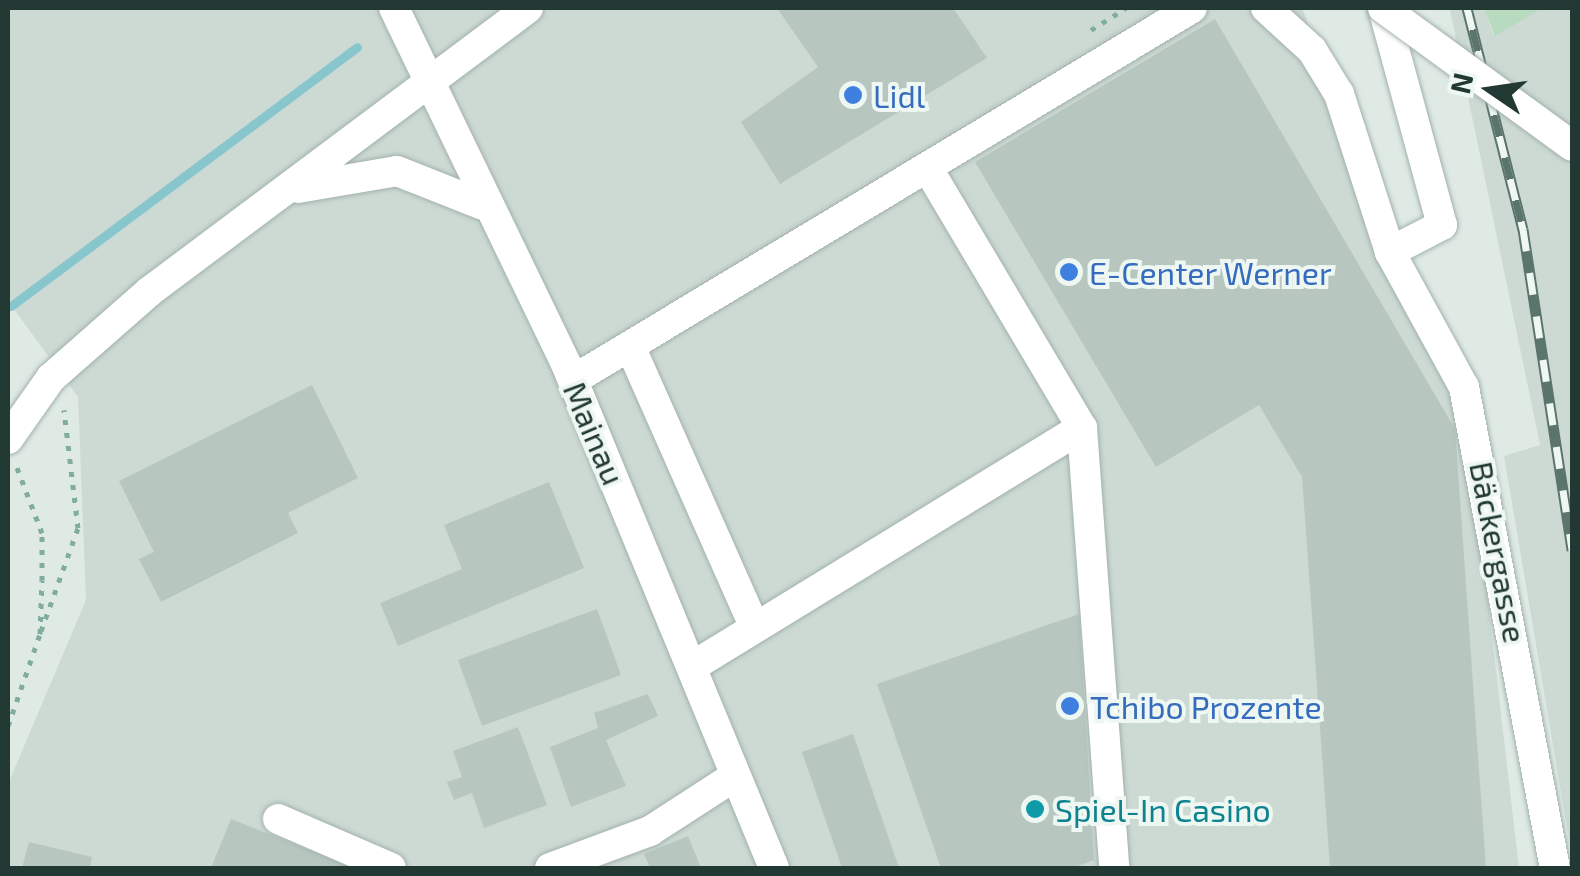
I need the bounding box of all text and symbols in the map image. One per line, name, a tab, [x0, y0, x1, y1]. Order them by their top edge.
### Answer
north arrow	[1440, 40, 1540, 140]
text: N	[1442, 70, 1480, 97]
place label: Lidl	[873, 76, 925, 114]
marker: Lidl	[842, 84, 864, 106]
place label: E-Center Werner	[1089, 253, 1333, 291]
marker: E-Center Werner	[1058, 261, 1080, 283]
street label: Mainau	[556, 376, 634, 490]
street label: Bäckergasse	[1463, 458, 1535, 646]
place label: Tchibo Prozente	[1090, 687, 1322, 725]
marker: Tchibo Prozente	[1059, 695, 1081, 717]
place label: Spiel-In Casino	[1055, 790, 1271, 828]
marker: Spiel-In Casino	[1024, 798, 1046, 820]

